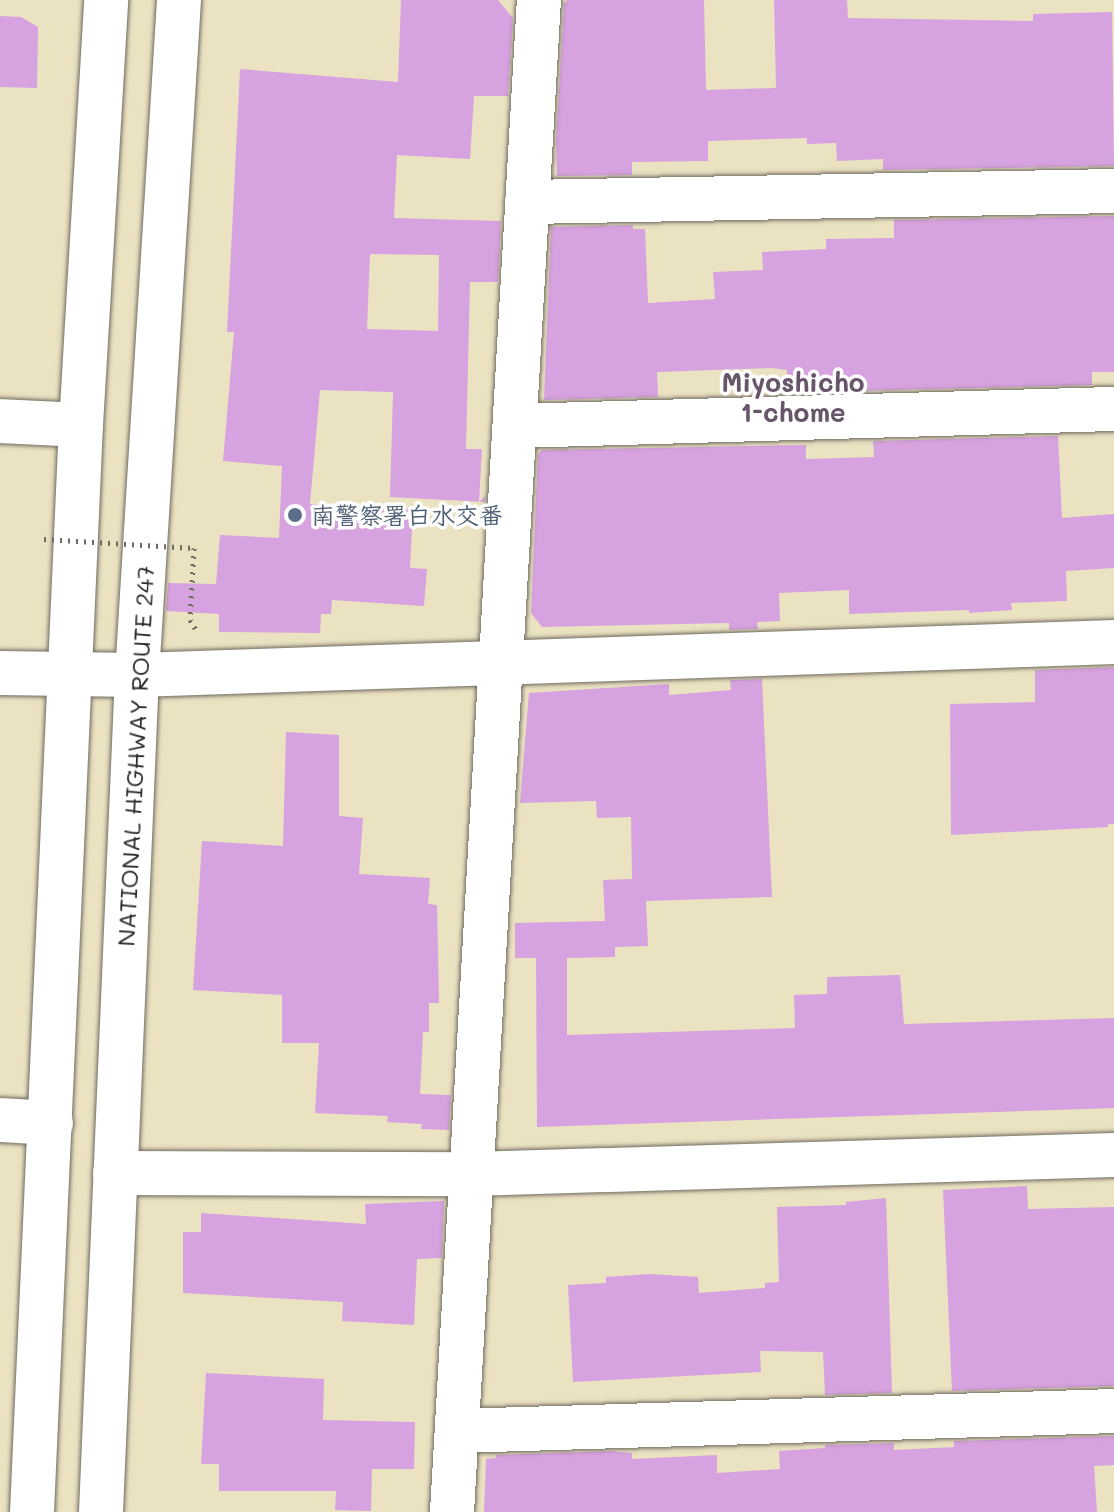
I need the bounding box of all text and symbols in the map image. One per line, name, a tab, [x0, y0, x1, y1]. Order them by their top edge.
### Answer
district label: Miyoshicho 1-chome	[721, 367, 865, 428]
place label: 南警察署白水交番	[311, 501, 503, 529]
marker: 南警察署白水交番	[286, 506, 304, 524]
street label: NATIONAL HIGHWAY ROUTE 247	[111, 565, 159, 947]

